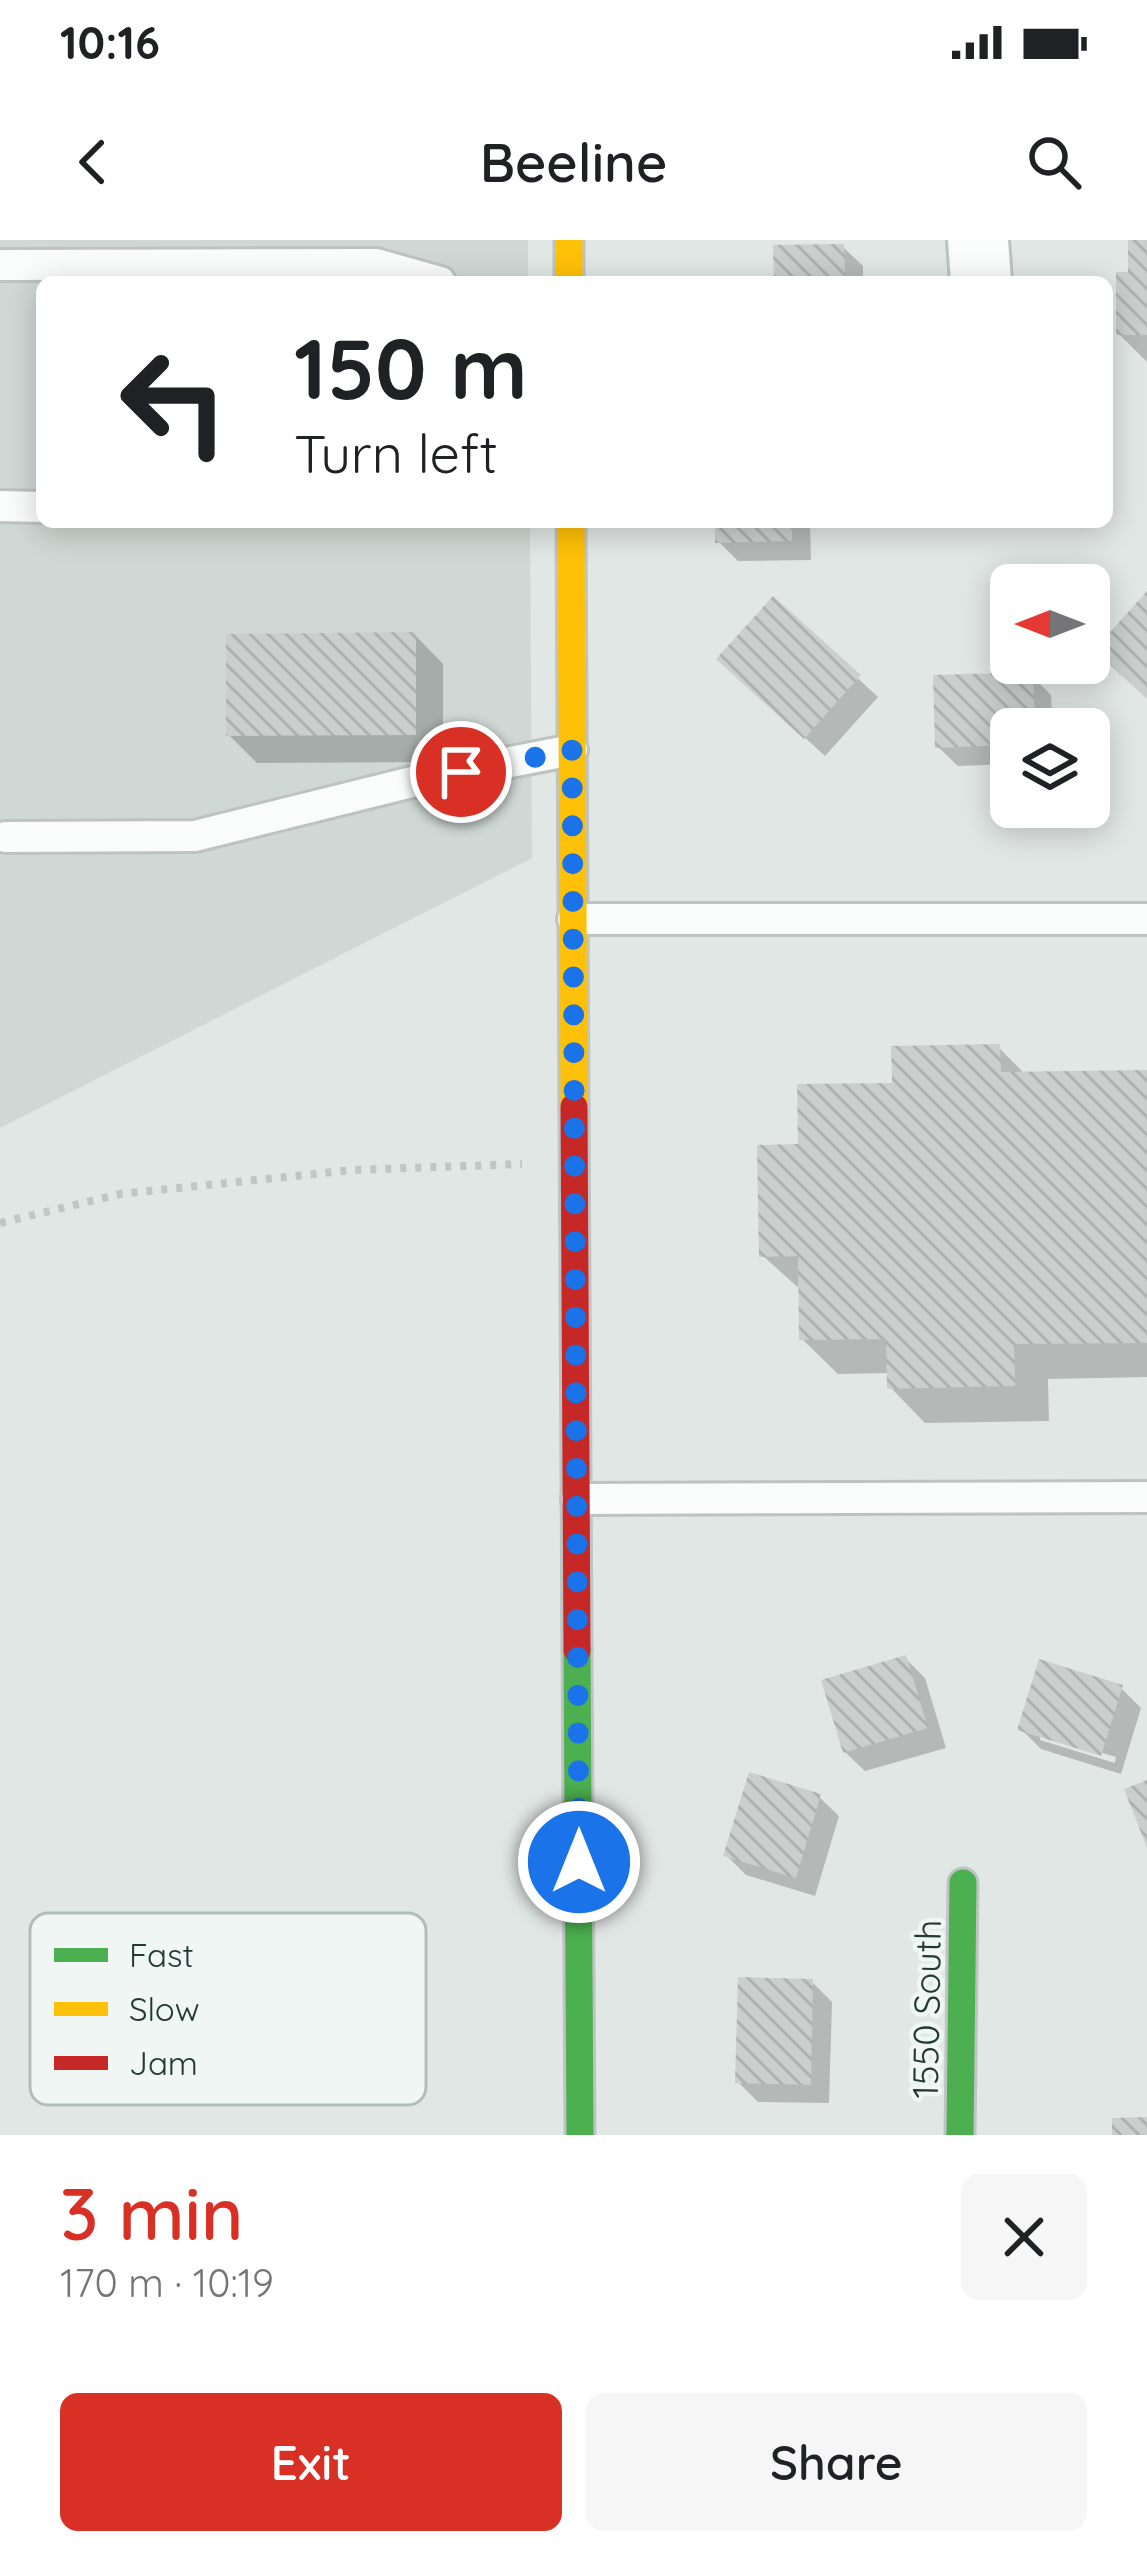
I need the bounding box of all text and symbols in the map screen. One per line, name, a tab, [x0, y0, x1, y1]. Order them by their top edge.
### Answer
text: 10:16	[60, 14, 160, 70]
text: Beeline	[480, 128, 667, 196]
icon: back	[60, 129, 126, 195]
icon: search	[1021, 129, 1087, 195]
text: 150 m	[294, 315, 528, 420]
icon: left	[96, 324, 252, 480]
text: Turn left	[294, 419, 498, 487]
north arrow	[990, 564, 1110, 684]
map controls	[990, 564, 1110, 828]
button: layers	[990, 708, 1110, 828]
pin	[410, 721, 512, 823]
icon: arrive	[428, 739, 494, 805]
position arrow	[516, 1799, 642, 1925]
legend	[30, 1913, 426, 2105]
street label: 1550 South	[902, 1919, 950, 2099]
text: Fast	[129, 1934, 194, 1975]
text: Slow	[129, 1988, 200, 2029]
text: Jam	[129, 2042, 198, 2083]
text: 3 min	[60, 2168, 244, 2258]
button: close	[961, 2174, 1087, 2300]
text: 170 m · 10:19	[60, 2258, 274, 2307]
button: Exit	[60, 2393, 562, 2531]
button: Share	[586, 2393, 1087, 2531]

